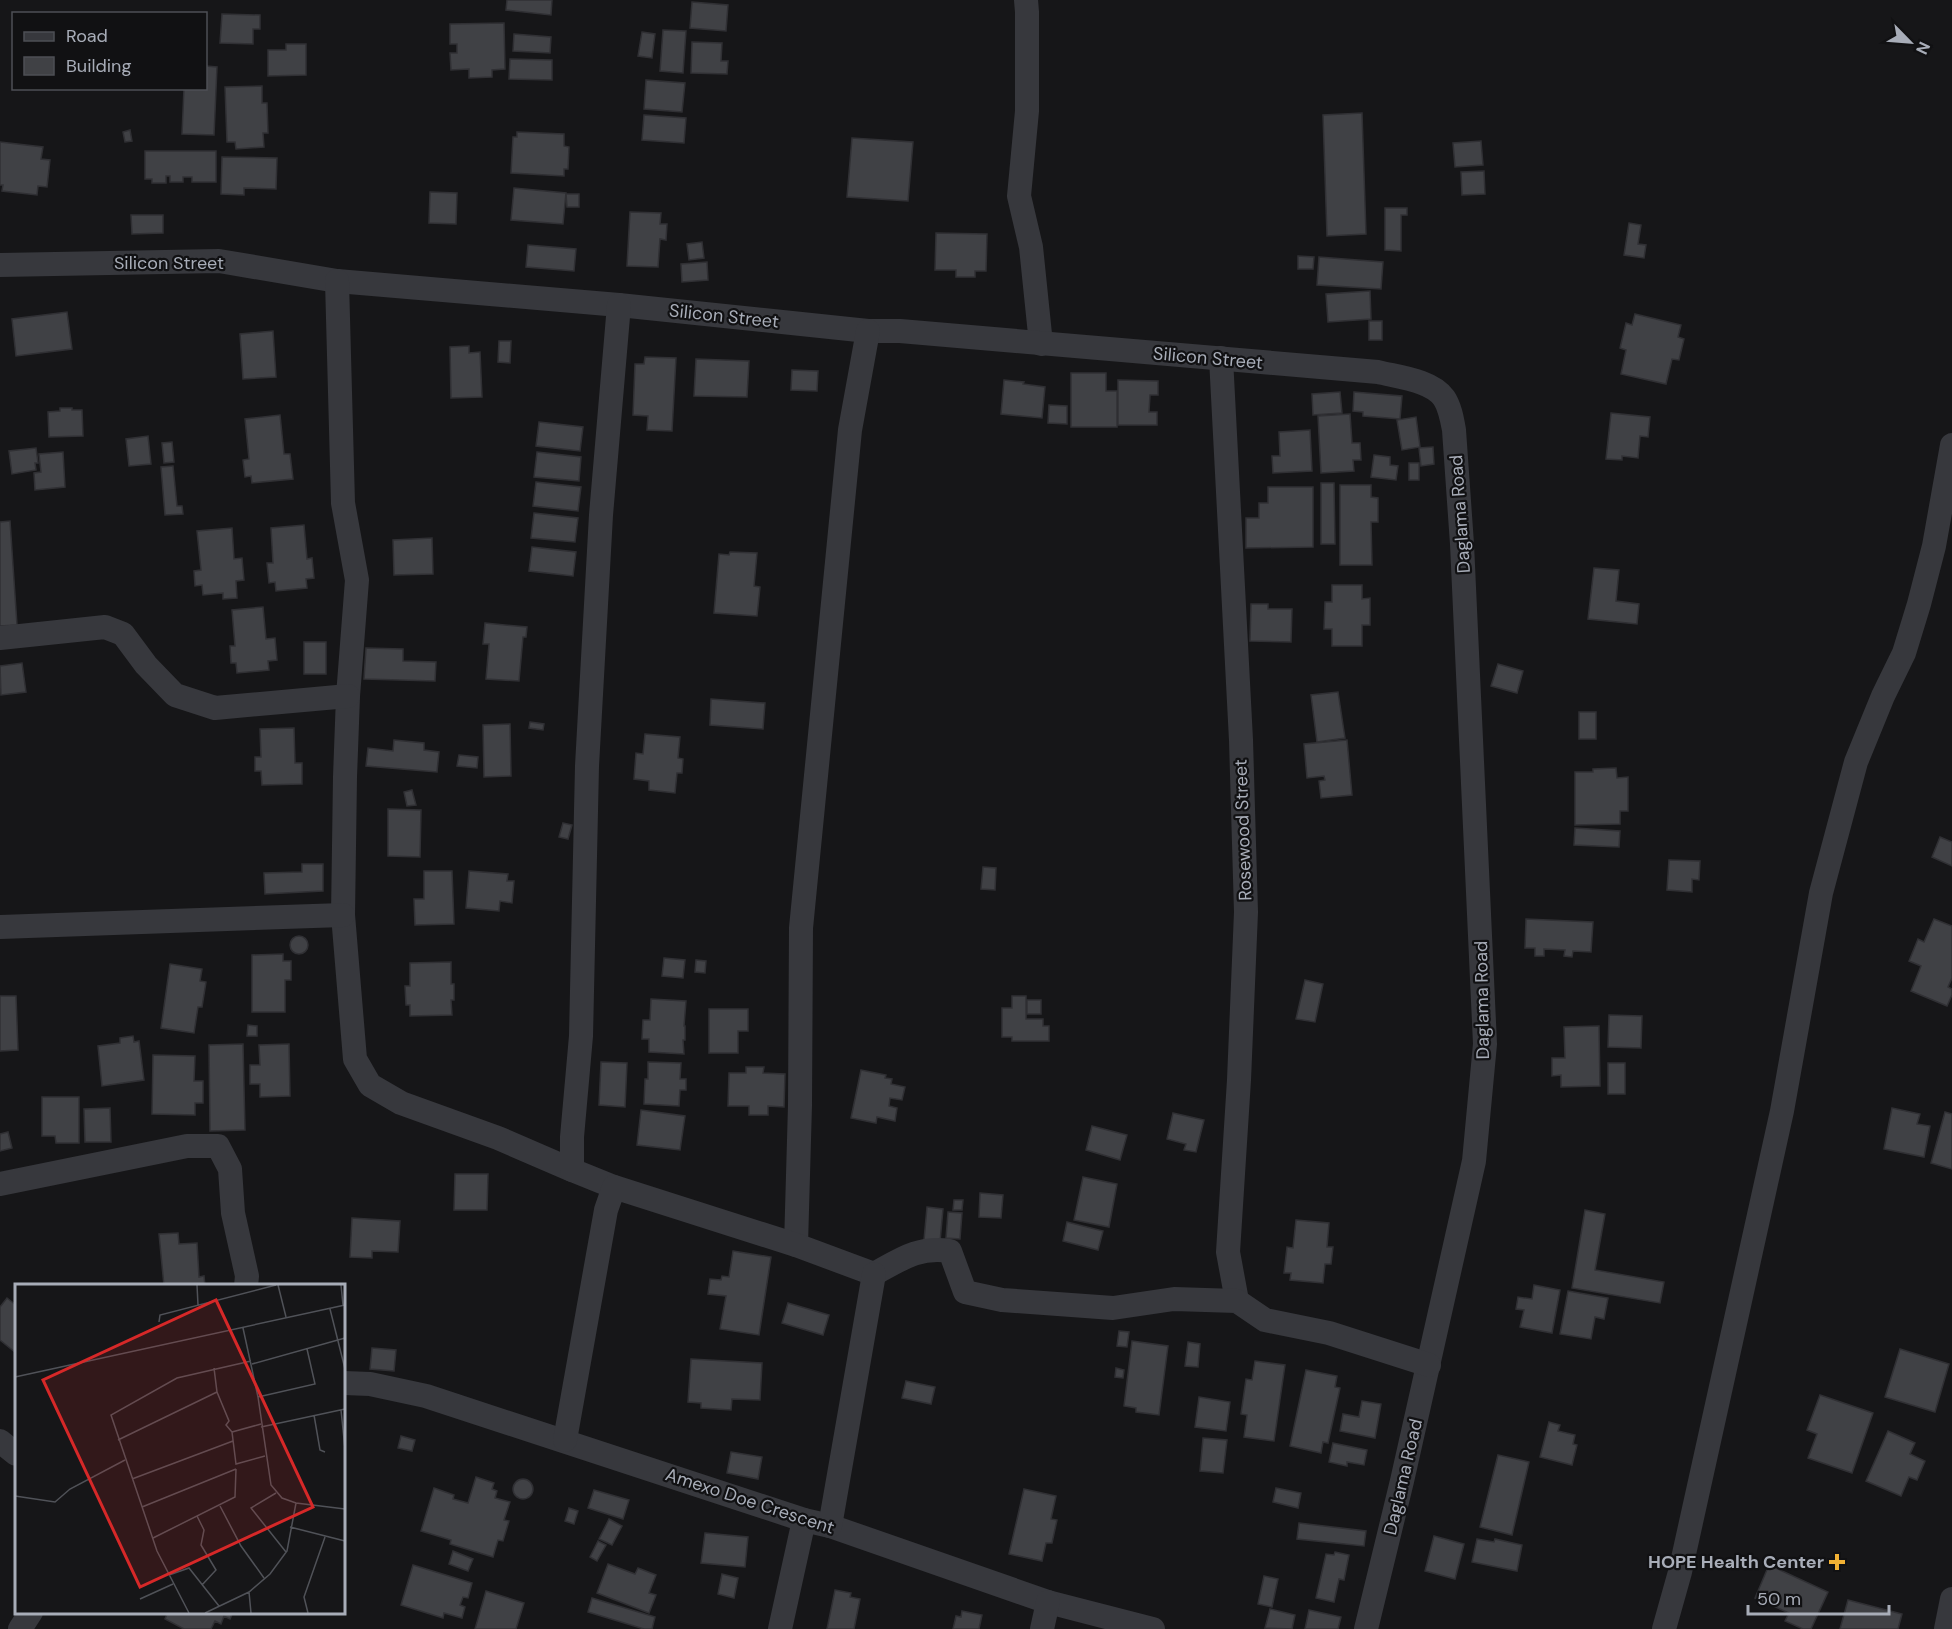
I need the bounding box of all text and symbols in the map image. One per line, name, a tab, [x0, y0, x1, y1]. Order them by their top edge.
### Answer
legend	[12, 12, 207, 90]
north arrow	[1880, 12, 1940, 72]
text: Road	[66, 24, 108, 48]
text: N	[1911, 38, 1935, 58]
text: Building	[66, 54, 131, 78]
street label: Silicon Street	[114, 251, 224, 275]
street label: Silicon Street	[668, 298, 780, 334]
street label: Silicon Street	[1152, 341, 1264, 375]
street label: Daglama Road	[1444, 454, 1476, 574]
street label: Rosewood Street	[1229, 759, 1257, 901]
street label: Daglama Road	[1469, 941, 1495, 1059]
inset map	[15, 1284, 345, 1614]
street label: Daglama Road	[1378, 1417, 1428, 1537]
street label: Amexo Doe Crescent	[662, 1462, 838, 1540]
place label: HOPE Health Center	[1648, 1550, 1824, 1574]
marker: HOPE Health Center	[1828, 1553, 1846, 1571]
scale bar	[1748, 1578, 1889, 1616]
text: 50 m	[1757, 1587, 1801, 1611]

